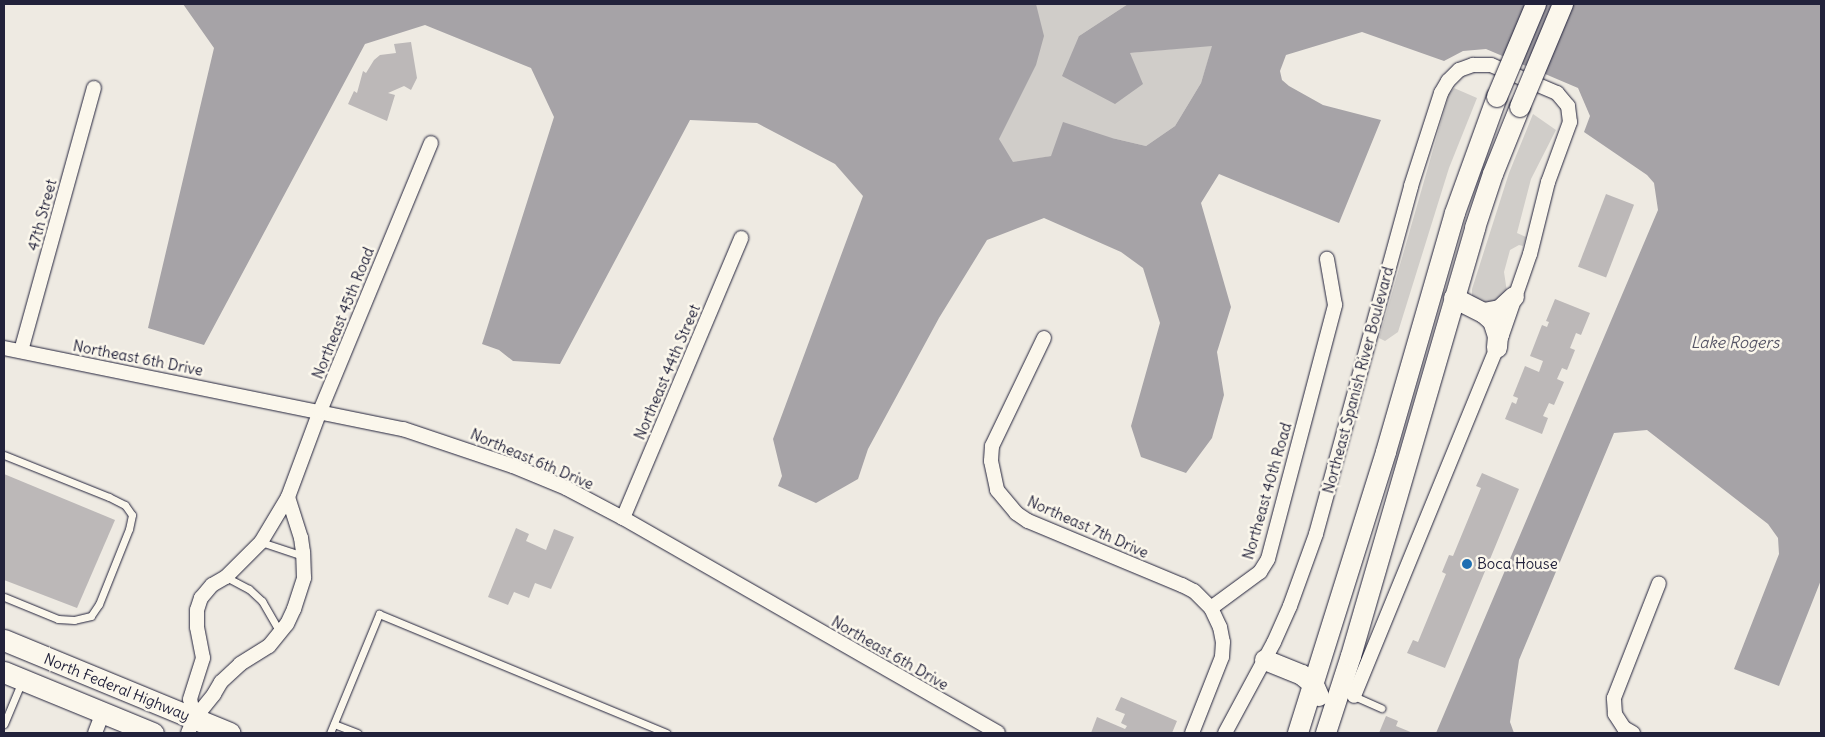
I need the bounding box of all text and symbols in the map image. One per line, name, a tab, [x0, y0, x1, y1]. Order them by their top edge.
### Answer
street label: 47th Street	[24, 177, 60, 253]
street label: Northeast 45th Road	[308, 245, 378, 381]
street label: Northeast Spanish River Boulevard	[1319, 265, 1397, 495]
street label: Northeast 44th Street	[630, 302, 704, 442]
water label: Lake Rogers	[1691, 332, 1779, 352]
street label: Northeast 6th Drive	[71, 337, 205, 379]
street label: Northeast 40th Road	[1239, 420, 1295, 562]
street label: Northeast 6th Drive	[468, 425, 596, 493]
street label: Northeast 7th Drive	[1025, 492, 1151, 562]
place label: Boca House	[1477, 555, 1558, 573]
marker: Boca House	[1461, 558, 1473, 570]
street label: Northeast 6th Drive	[828, 612, 952, 694]
street label: North Federal Highway	[41, 649, 193, 725]

